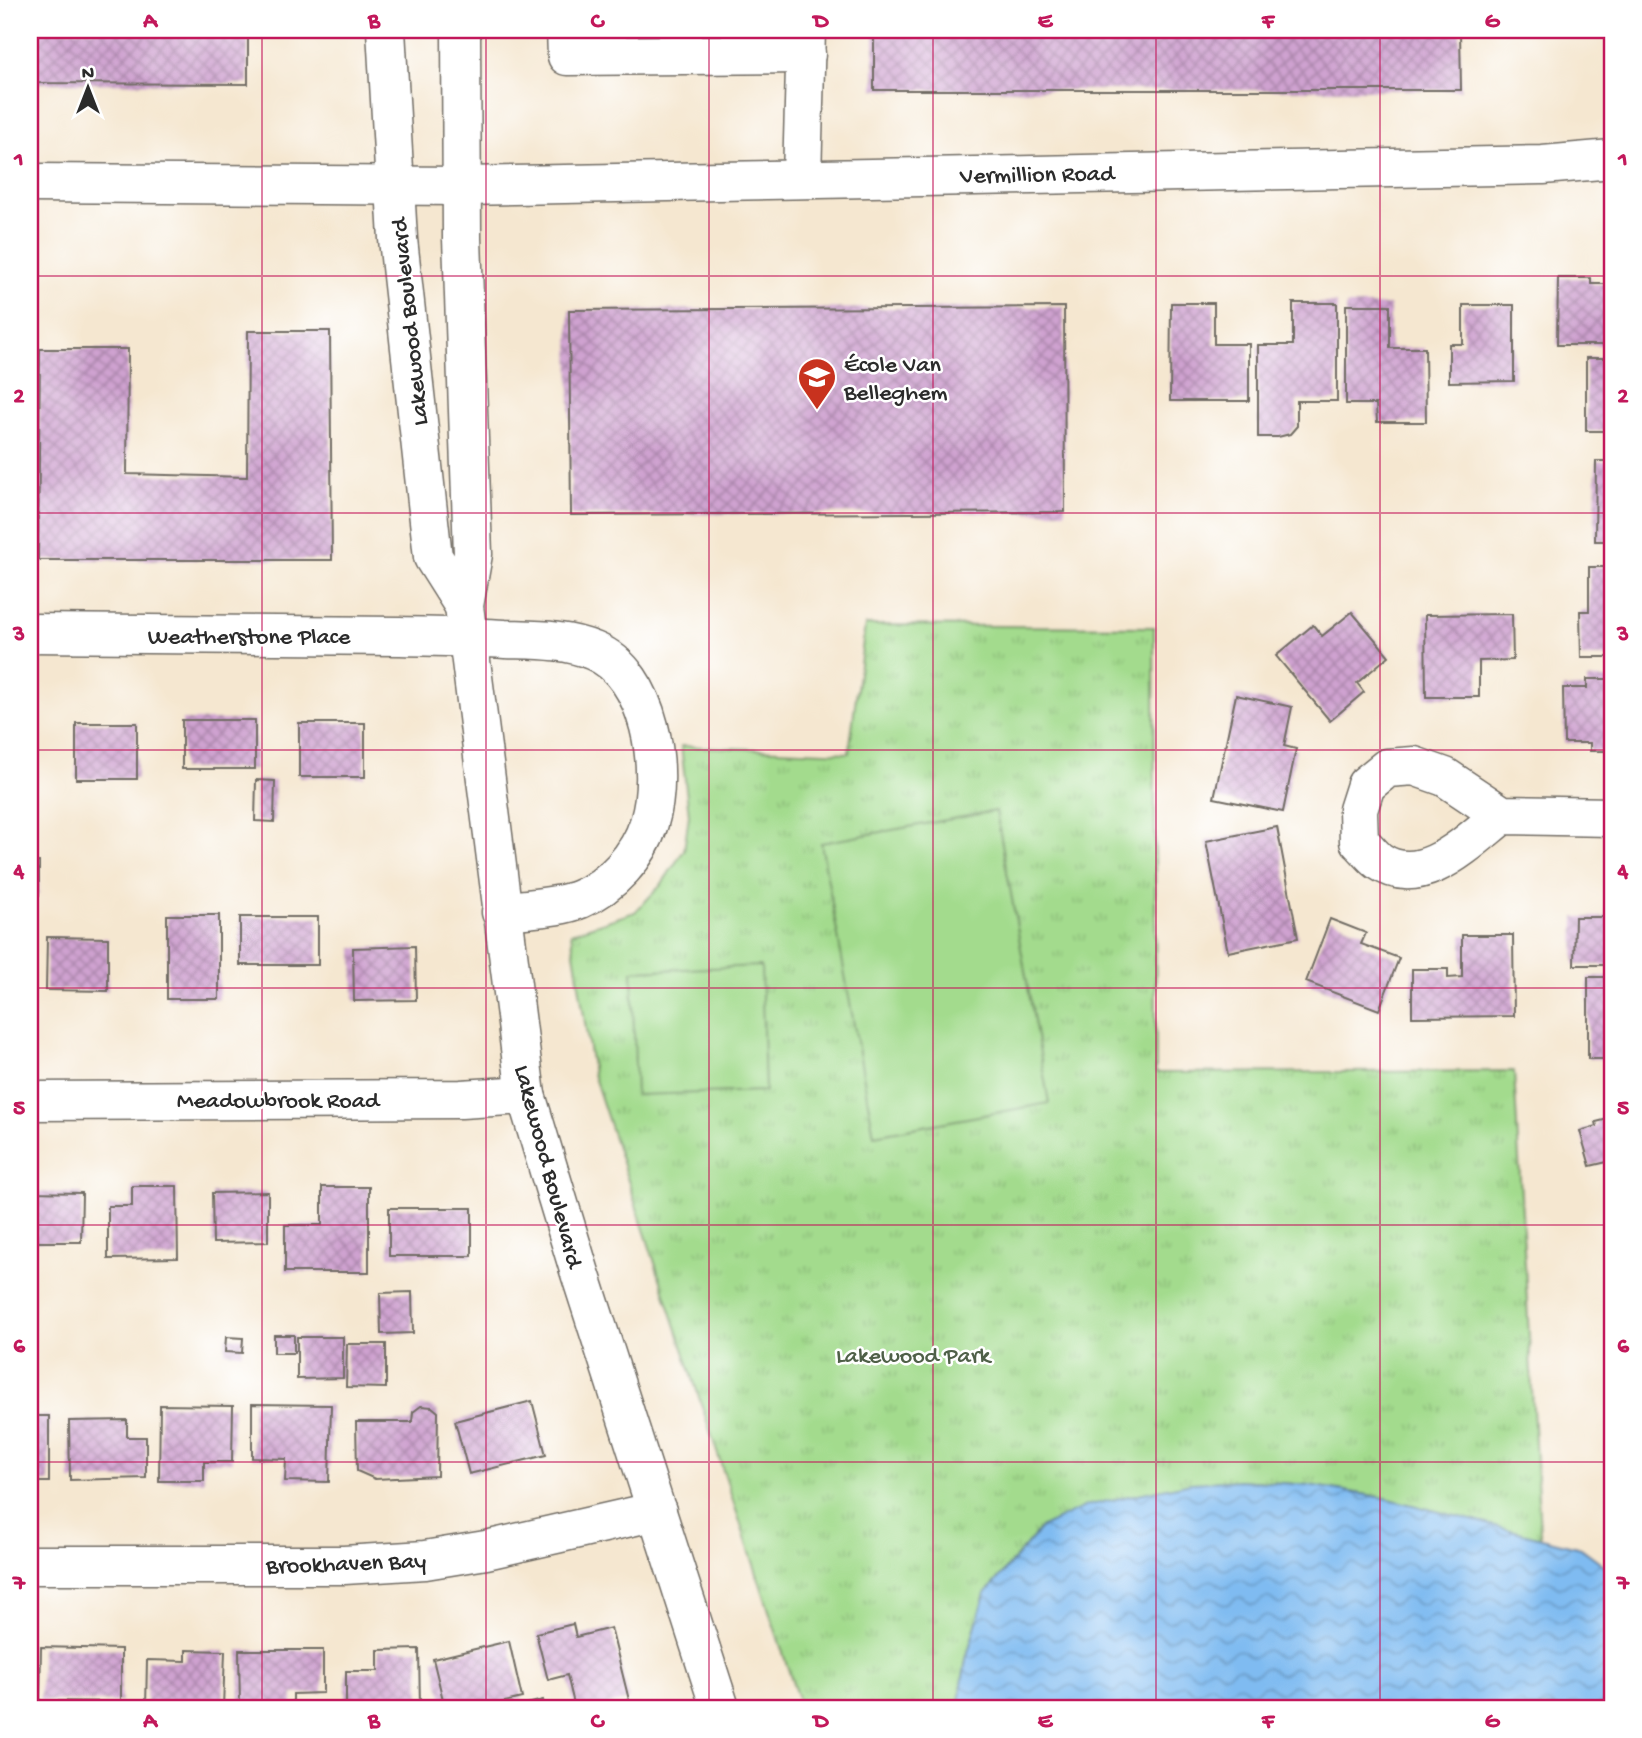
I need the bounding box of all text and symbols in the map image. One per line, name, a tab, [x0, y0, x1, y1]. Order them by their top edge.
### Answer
text: A	[142, 9, 158, 36]
text: B	[367, 9, 381, 36]
text: C	[591, 9, 606, 36]
text: D	[812, 9, 830, 36]
text: E	[1038, 9, 1054, 36]
text: F	[1261, 9, 1276, 36]
text: G	[1485, 9, 1501, 36]
north arrow	[52, 52, 122, 122]
text: N	[82, 63, 94, 86]
text: 1	[13, 147, 24, 174]
text: 1	[1617, 147, 1628, 174]
street label: Vermillion Road	[959, 161, 1116, 192]
street label: Lakewood Boulevard	[386, 214, 437, 427]
place label: École Van Belleghem	[843, 352, 948, 409]
school or university icon: École Van Belleghem	[796, 356, 838, 411]
text: 2	[13, 384, 25, 411]
text: 2	[1617, 384, 1629, 411]
text: 3	[12, 622, 25, 649]
text: 3	[1616, 622, 1629, 649]
street label: Weatherstone Place	[148, 624, 351, 653]
text: 4	[13, 859, 25, 886]
text: 4	[1617, 859, 1629, 886]
street label: Lakewood Boulevard	[506, 1062, 588, 1273]
street label: Meadowbrook Road	[177, 1088, 381, 1117]
text: 5	[13, 1096, 25, 1123]
text: 5	[1617, 1096, 1629, 1123]
text: 6	[13, 1334, 26, 1361]
text: 6	[1617, 1334, 1630, 1361]
park label: Lakewood Park	[836, 1343, 992, 1372]
street label: Brookhaven Bay	[265, 1548, 427, 1583]
text: 7	[12, 1571, 26, 1598]
text: 7	[1616, 1571, 1630, 1598]
text: A	[142, 1709, 158, 1736]
text: B	[367, 1709, 381, 1736]
text: C	[591, 1709, 606, 1736]
text: D	[812, 1709, 830, 1736]
text: E	[1038, 1709, 1054, 1736]
text: F	[1261, 1709, 1276, 1736]
text: G	[1485, 1709, 1501, 1736]

